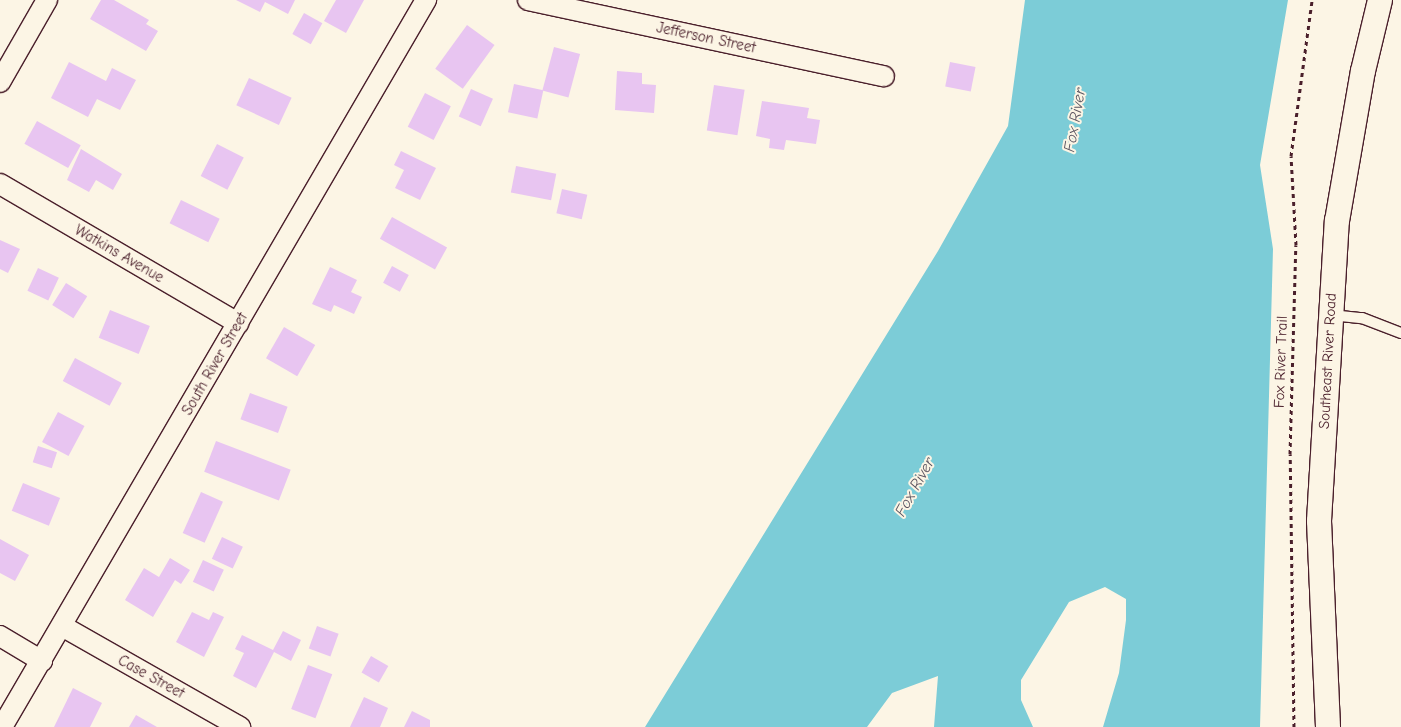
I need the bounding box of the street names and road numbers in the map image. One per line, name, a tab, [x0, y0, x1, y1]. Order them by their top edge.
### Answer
street label: Jefferson Street	[655, 19, 757, 57]
street label: Watkins Avenue	[71, 221, 167, 287]
street label: Southeast River Road	[1315, 293, 1341, 429]
street label: South River Street	[178, 309, 252, 419]
street label: Fox River Trail	[1270, 316, 1292, 408]
street label: Case Street	[115, 651, 187, 703]

